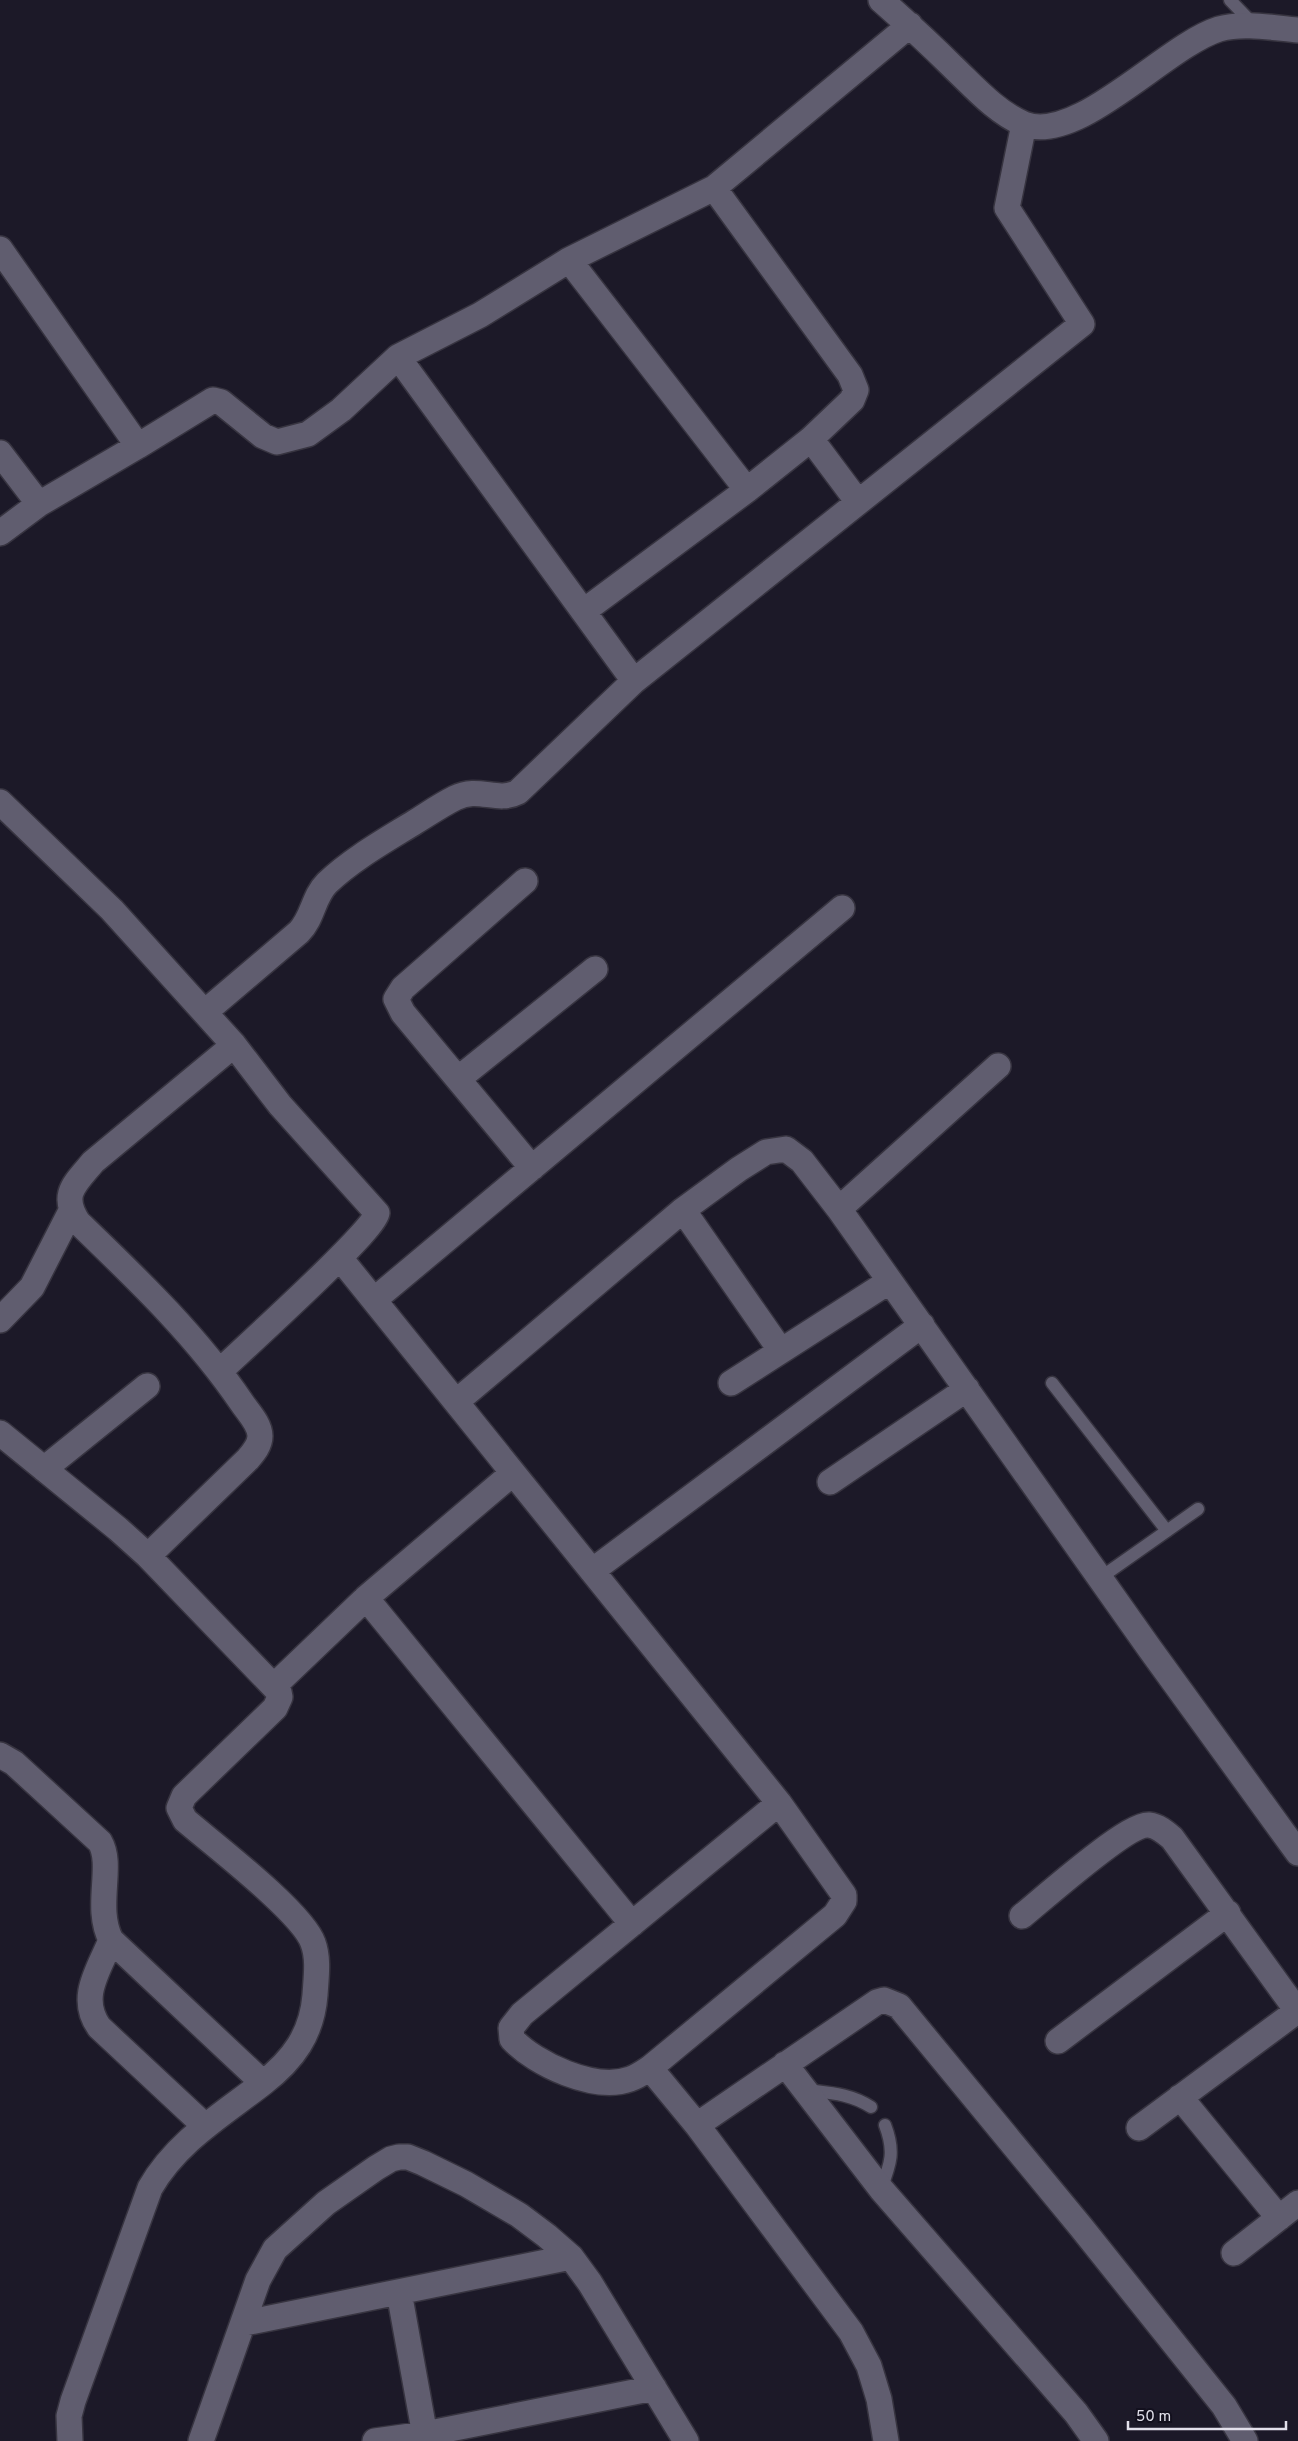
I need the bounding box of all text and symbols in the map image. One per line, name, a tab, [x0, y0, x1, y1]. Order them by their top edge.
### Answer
scale bar	[1128, 2398, 1286, 2430]
text: 50 m	[1136, 2408, 1171, 2427]

